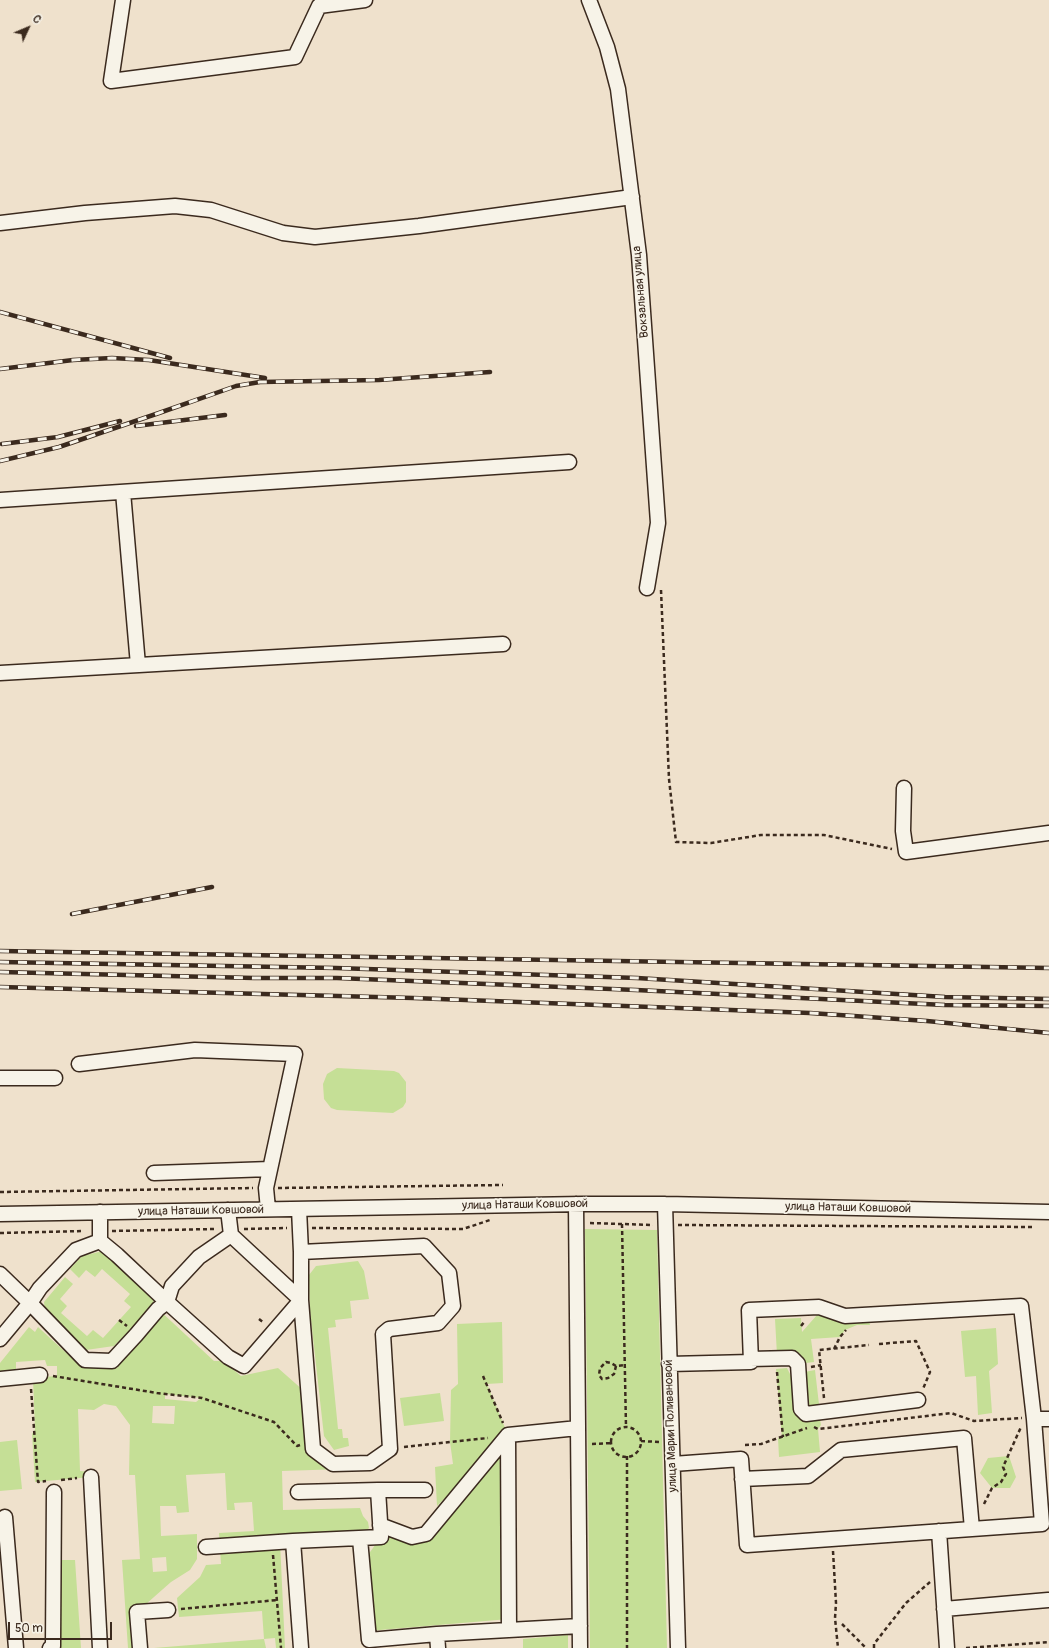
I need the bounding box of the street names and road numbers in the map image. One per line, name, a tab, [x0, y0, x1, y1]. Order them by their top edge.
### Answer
street label: Вокзальная улица	[630, 245, 652, 339]
street label: улица Наташи Ковшовой	[462, 1197, 588, 1213]
street label: улица Наташи Ковшовой	[785, 1200, 911, 1216]
street label: улица Наташи Ковшовой	[138, 1203, 264, 1219]
street label: улица Марии Поливановой	[661, 1359, 681, 1493]

